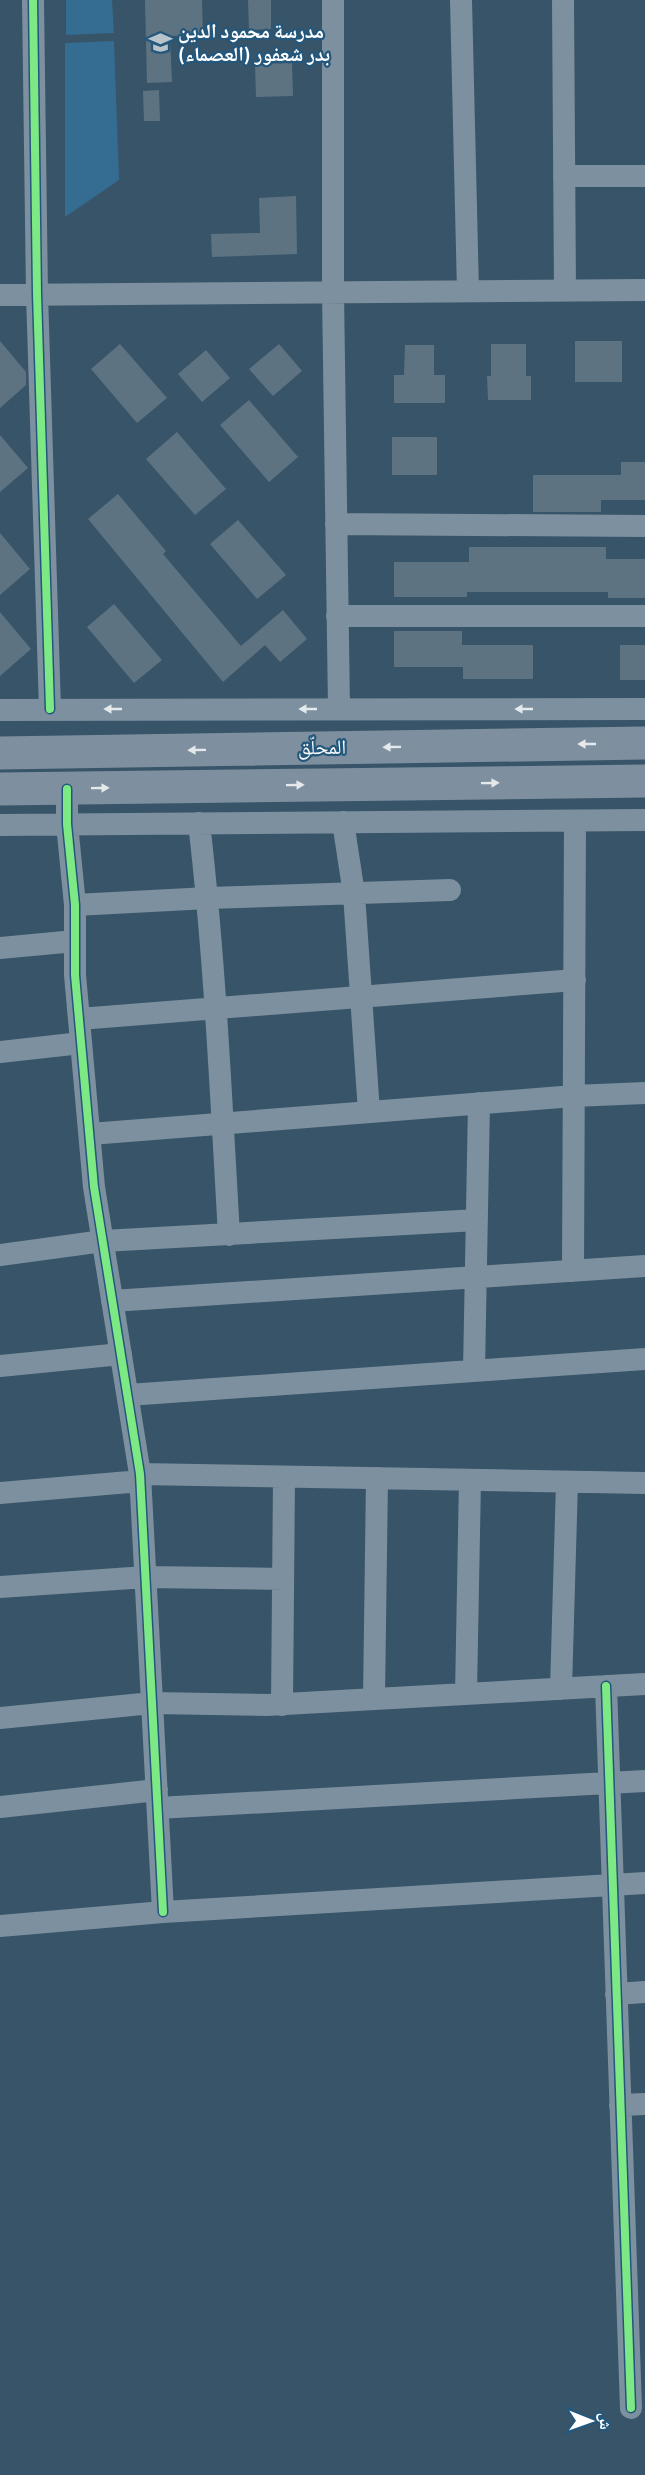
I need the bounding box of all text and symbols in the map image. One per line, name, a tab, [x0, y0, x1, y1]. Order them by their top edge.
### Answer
place label: مدرسة محمود الدين بدر شعفور (العصماء)	[178, 18, 330, 69]
school or university icon: مدرسة محمود الدين بدر شعفور (العصماء)	[147, 30, 173, 56]
one-way arrow	[103, 704, 122, 714]
one-way arrow	[298, 704, 317, 714]
one-way arrow	[514, 704, 533, 714]
street label: المحلّق	[298, 734, 346, 762]
one-way arrow	[577, 739, 596, 749]
one-way arrow	[382, 742, 401, 752]
one-way arrow	[187, 745, 206, 755]
one-way arrow	[481, 778, 500, 788]
one-way arrow	[286, 781, 305, 790]
one-way arrow	[91, 783, 110, 793]
north arrow	[561, 2391, 621, 2451]
text: ش	[594, 2413, 616, 2430]

